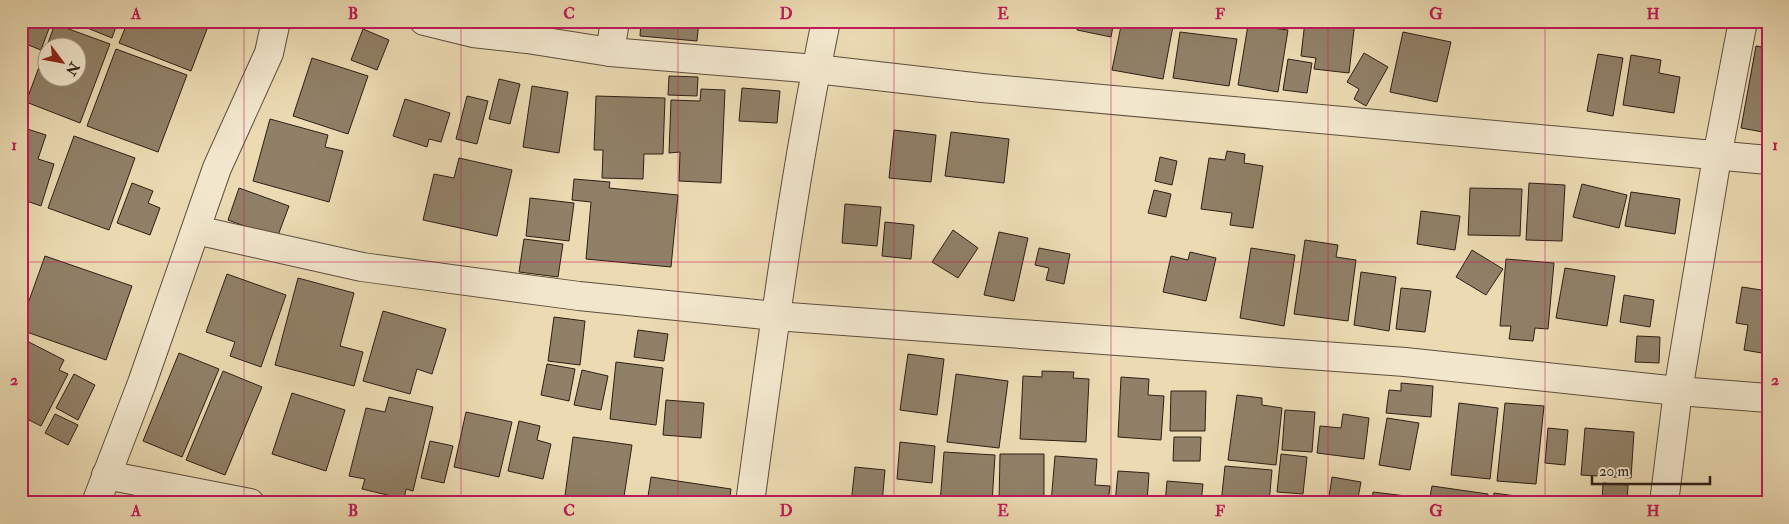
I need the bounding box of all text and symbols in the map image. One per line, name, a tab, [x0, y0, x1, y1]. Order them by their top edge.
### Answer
text: A	[130, 4, 142, 24]
text: B	[348, 4, 358, 24]
text: C	[563, 4, 575, 24]
text: D	[779, 4, 793, 24]
text: E	[997, 4, 1009, 24]
text: F	[1215, 4, 1225, 24]
text: G	[1429, 4, 1443, 24]
text: H	[1646, 4, 1660, 24]
north arrow	[38, 38, 88, 88]
text: N	[62, 58, 84, 79]
text: 1	[11, 135, 17, 155]
text: 1	[1772, 135, 1778, 155]
text: 2	[10, 370, 18, 390]
text: 2	[1771, 370, 1779, 390]
scale bar	[1592, 454, 1709, 486]
text: 20 m	[1599, 462, 1629, 481]
text: A	[130, 501, 142, 521]
text: B	[348, 501, 358, 521]
text: C	[563, 501, 575, 521]
text: D	[779, 501, 793, 521]
text: E	[997, 501, 1009, 521]
text: F	[1215, 501, 1225, 521]
text: G	[1429, 501, 1443, 521]
text: H	[1646, 501, 1660, 521]

